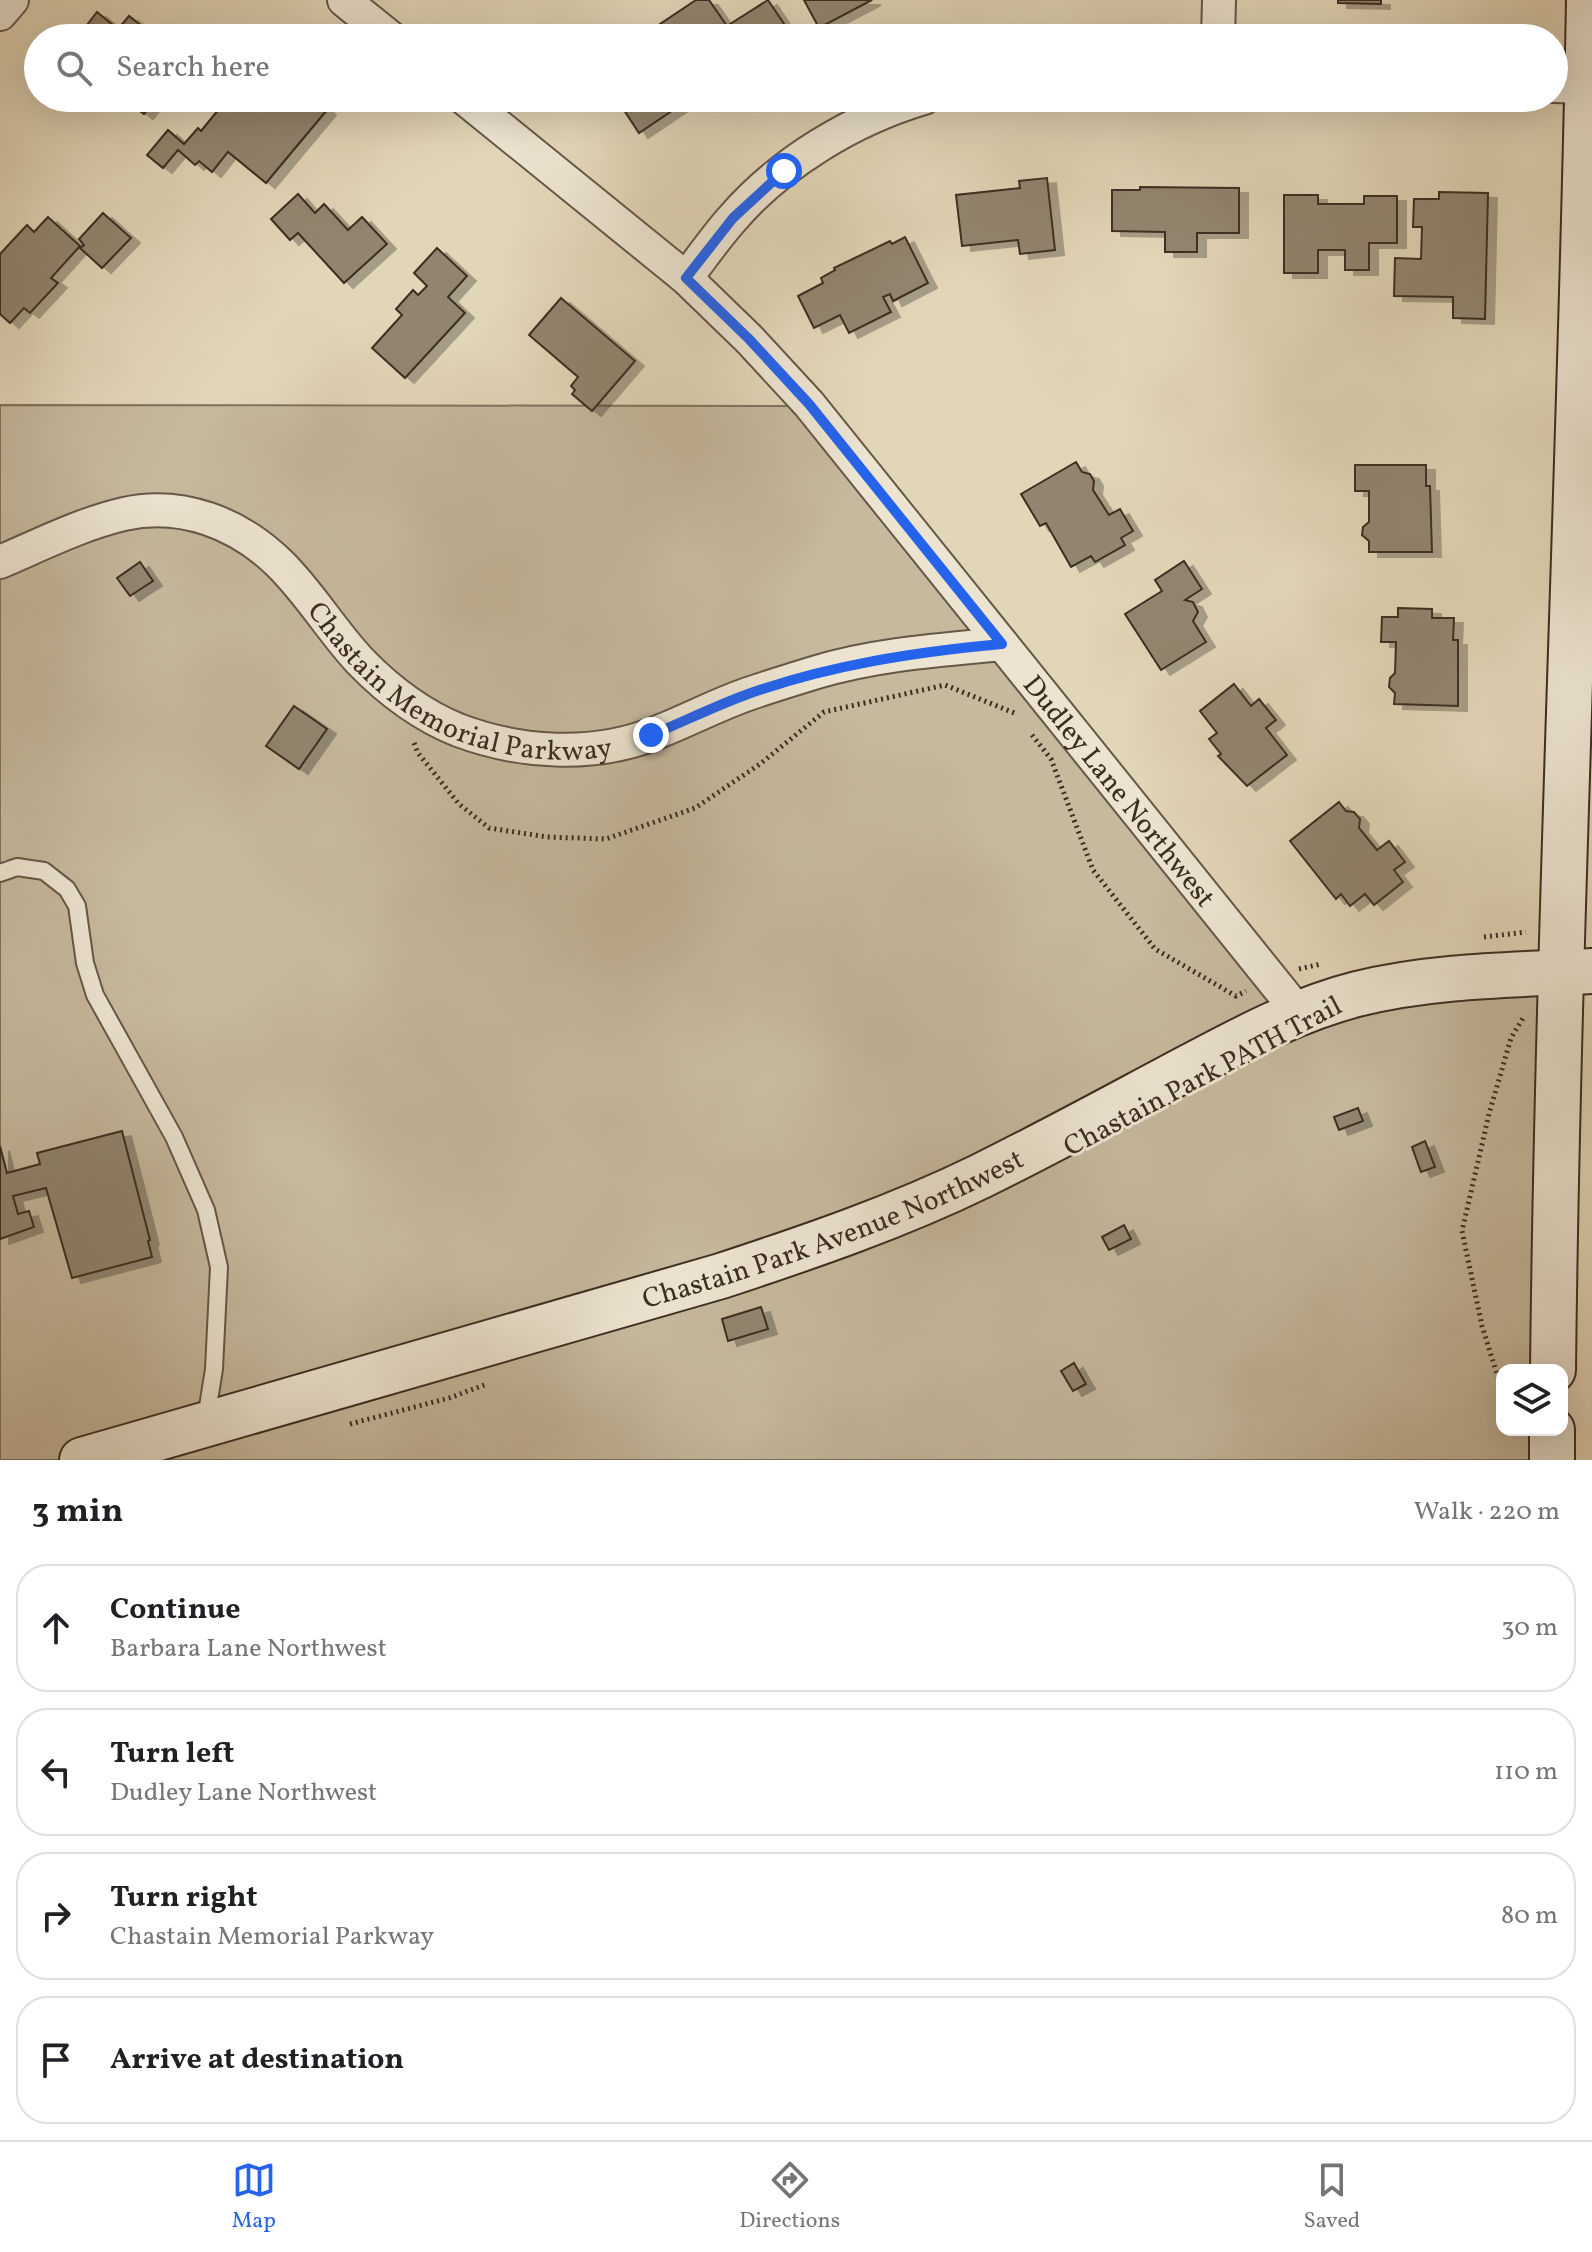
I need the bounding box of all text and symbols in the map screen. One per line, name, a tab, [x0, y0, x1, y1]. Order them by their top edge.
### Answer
search box	[24, 24, 1568, 112]
icon: search	[52, 46, 96, 90]
text: Search here	[116, 47, 270, 89]
route start	[766, 153, 802, 189]
street label: Chastain Memorial Parkway	[297, 594, 615, 772]
street label: Dudley Lane Northwest	[1013, 668, 1223, 916]
route end	[633, 717, 669, 753]
street label: Chastain Park PATH Trail	[1057, 987, 1349, 1167]
street label: Chastain Park Avenue Northwest	[638, 1141, 1031, 1320]
map controls	[1496, 1364, 1568, 1436]
button: layers	[1496, 1364, 1568, 1436]
text: 3 min	[32, 1489, 123, 1536]
text: Walk · 220 m	[1414, 1494, 1560, 1530]
text: Continue	[110, 1589, 241, 1631]
icon: ahead	[34, 1606, 78, 1650]
text: 30 m	[1501, 1610, 1558, 1646]
text: Barbara Lane Northwest	[110, 1631, 387, 1667]
text: Turn left	[110, 1733, 234, 1775]
icon: left	[34, 1750, 78, 1794]
text: 110 m	[1494, 1754, 1558, 1790]
text: Dudley Lane Northwest	[110, 1775, 377, 1811]
text: Turn right	[110, 1877, 258, 1919]
icon: right	[34, 1894, 78, 1938]
text: 80 m	[1501, 1898, 1558, 1934]
text: Chastain Memorial Parkway	[110, 1919, 434, 1955]
icon: arrive	[34, 2038, 78, 2082]
text: Arrive at destination	[110, 2039, 404, 2081]
tab: Map	[232, 2158, 276, 2237]
tab: Directions	[739, 2158, 840, 2237]
tab: Saved	[1304, 2158, 1360, 2237]

